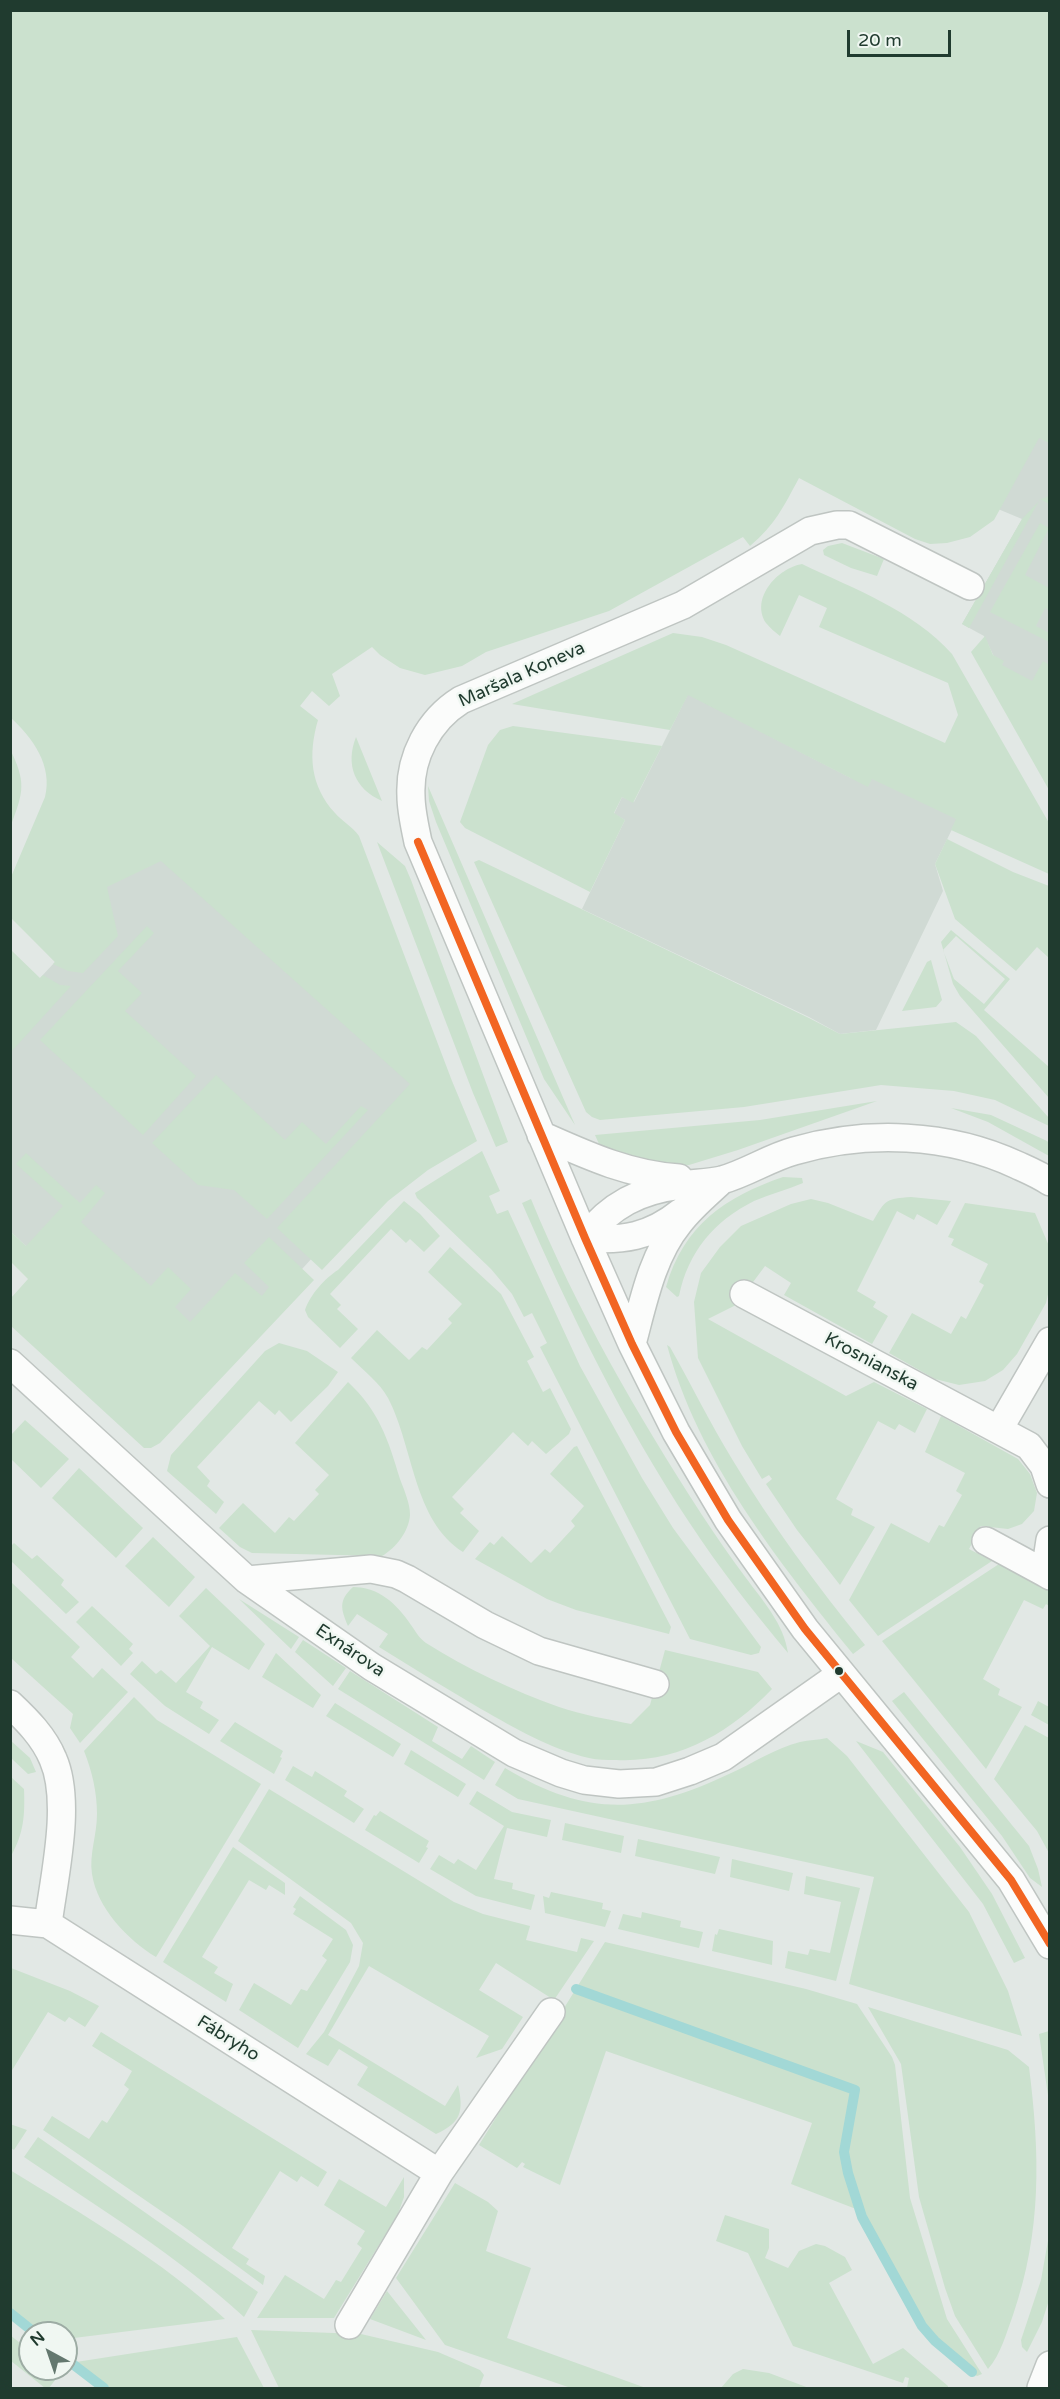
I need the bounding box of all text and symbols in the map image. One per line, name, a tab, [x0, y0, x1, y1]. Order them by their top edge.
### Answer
scale bar	[850, 18, 954, 56]
text: 20 m	[858, 29, 902, 51]
street label: Maršala Koneva	[455, 637, 589, 713]
street label: Krosnianska	[820, 1328, 922, 1396]
street label: Exnárova	[311, 1620, 389, 1682]
unlabelled marker	[833, 1665, 845, 1677]
street label: Fábryho	[193, 2011, 263, 2067]
north arrow	[18, 2321, 78, 2381]
text: N	[26, 2327, 49, 2351]

